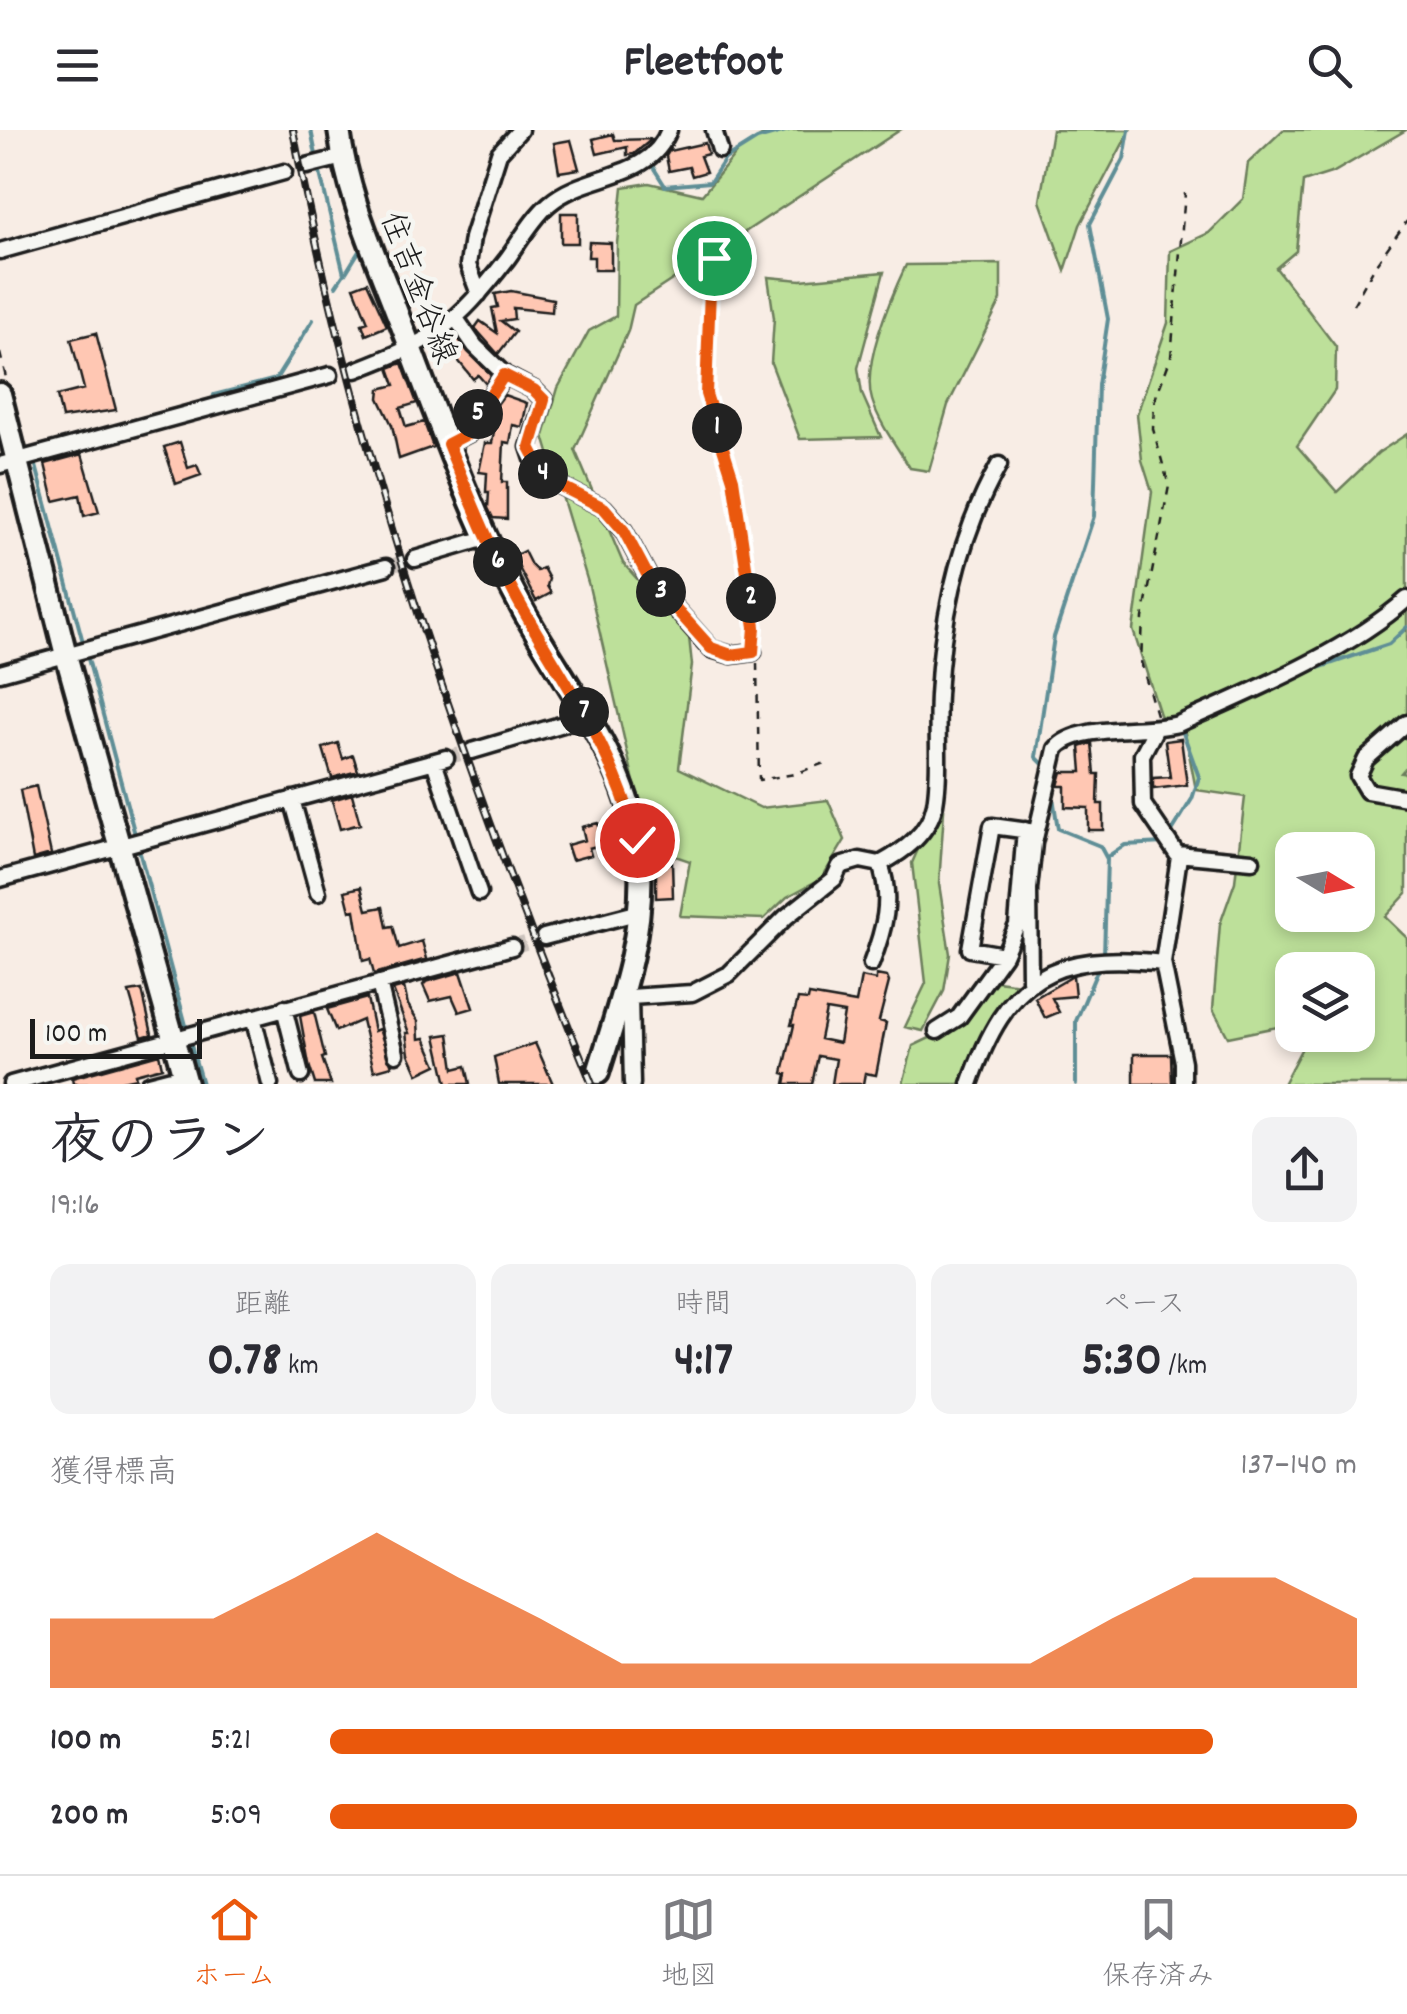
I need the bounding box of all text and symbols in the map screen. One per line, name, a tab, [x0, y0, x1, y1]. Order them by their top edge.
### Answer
text: Fleetfoot	[624, 33, 783, 97]
icon: menu	[50, 38, 105, 93]
icon: search	[1302, 38, 1357, 93]
street label: 住吉金谷線	[365, 206, 465, 372]
pin	[672, 216, 757, 301]
icon: arrive	[687, 231, 742, 286]
pin: 5	[453, 389, 503, 439]
text: 5	[472, 394, 484, 434]
pin: 1	[692, 403, 742, 453]
text: 1	[714, 408, 720, 448]
pin: 4	[518, 449, 568, 499]
text: 4	[537, 454, 549, 494]
pin: 6	[473, 537, 523, 587]
text: 6	[491, 542, 505, 582]
pin: 3	[636, 567, 686, 617]
text: 3	[655, 572, 667, 612]
pin: 2	[726, 573, 776, 623]
text: 2	[745, 578, 757, 618]
pin: 7	[559, 687, 609, 737]
text: 7	[579, 692, 589, 732]
pin	[595, 798, 680, 883]
icon: check	[610, 813, 665, 868]
north arrow	[1275, 832, 1375, 932]
map controls	[1275, 832, 1375, 1052]
button: layers	[1275, 952, 1375, 1052]
scale bar	[30, 1014, 202, 1058]
text: 100 m	[45, 1016, 107, 1056]
text: 夜のラン	[50, 1107, 270, 1186]
button: share	[1252, 1117, 1357, 1222]
text: 19:16	[50, 1184, 100, 1230]
text: 距離	[235, 1287, 291, 1327]
text: 時間	[675, 1287, 732, 1327]
text: ペース	[1103, 1287, 1185, 1327]
text: 0.78	[207, 1327, 282, 1399]
text: 4:17	[674, 1327, 733, 1399]
text: 5:30	[1081, 1327, 1162, 1399]
text: km	[282, 1348, 319, 1388]
text: /km	[1162, 1348, 1207, 1388]
text: 137–140 m	[1241, 1444, 1357, 1490]
text: 獲得標高	[50, 1452, 178, 1498]
text: 100 m	[50, 1719, 121, 1765]
text: 5:21	[210, 1719, 251, 1765]
text: 200 m	[50, 1794, 128, 1840]
text: 5:09	[210, 1794, 262, 1840]
tab: ホーム	[193, 1892, 276, 1999]
tab: 地図	[661, 1892, 717, 1999]
tab: 保存済み	[1102, 1892, 1214, 1999]

